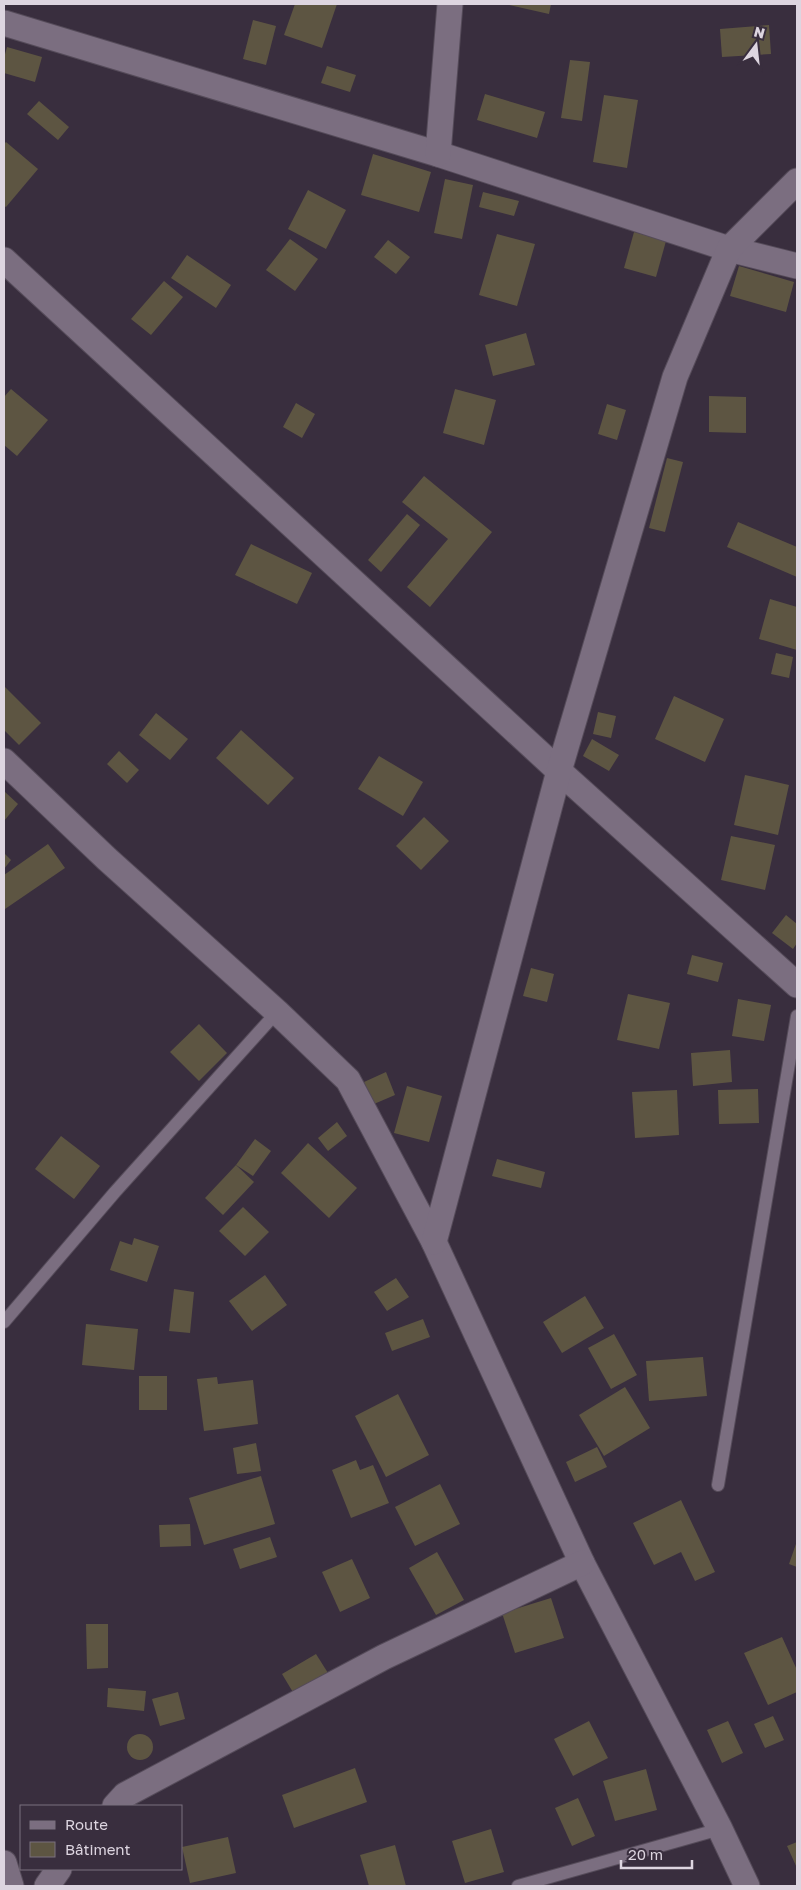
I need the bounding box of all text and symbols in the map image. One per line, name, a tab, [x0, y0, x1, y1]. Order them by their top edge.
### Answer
north arrow	[731, 20, 781, 70]
text: N	[752, 22, 767, 42]
legend	[20, 1805, 182, 1870]
text: Route	[65, 1815, 108, 1833]
scale bar	[621, 1838, 692, 1870]
text: Bâtiment	[65, 1840, 130, 1858]
text: 20 m	[628, 1845, 663, 1863]

